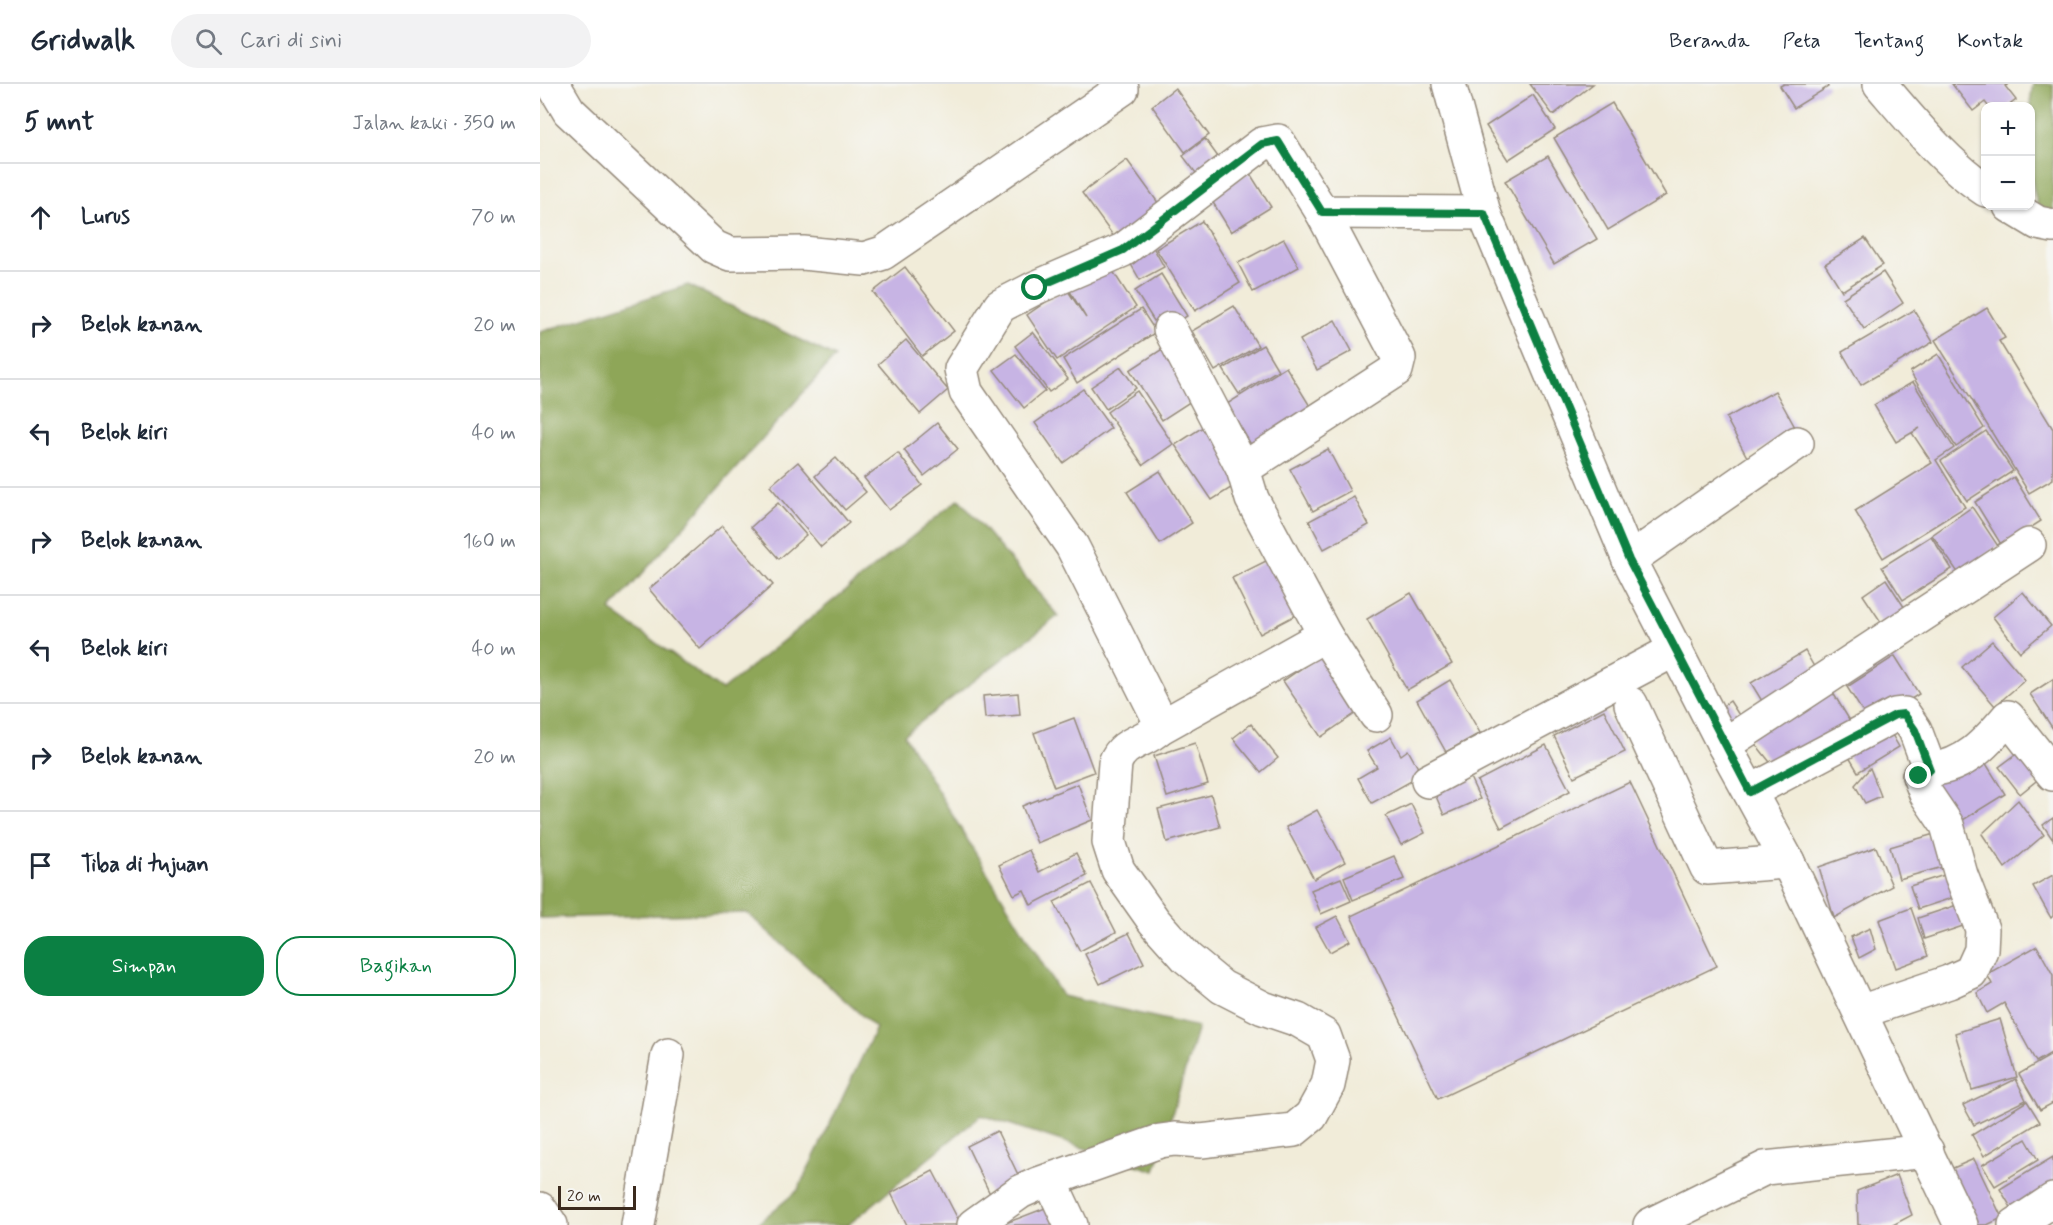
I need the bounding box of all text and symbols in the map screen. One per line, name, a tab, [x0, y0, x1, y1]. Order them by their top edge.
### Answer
search box	[171, 14, 591, 68]
text: Gridwalk	[30, 23, 135, 60]
icon: search	[192, 25, 225, 58]
text: Cari di sini	[240, 27, 342, 55]
text: Beranda	[1669, 27, 1750, 55]
text: Peta	[1783, 27, 1821, 55]
text: Tentang	[1854, 27, 1924, 55]
text: Kontak	[1957, 27, 2023, 55]
map controls	[1981, 102, 2035, 210]
button: +	[1981, 102, 2035, 156]
text: 5 mnt	[24, 106, 94, 140]
text: Jalan kaki · 350 m	[352, 110, 516, 137]
button: −	[1981, 156, 2035, 210]
icon: ahead	[24, 201, 57, 234]
text: Lurus	[81, 203, 130, 231]
text: 70 m	[471, 204, 516, 231]
route start	[1021, 274, 1047, 300]
icon: right	[24, 309, 57, 342]
text: Belok kanan	[81, 311, 202, 339]
text: 20 m	[473, 312, 516, 339]
icon: left	[24, 417, 57, 450]
text: Belok kiri	[81, 419, 168, 447]
text: 40 m	[472, 420, 516, 447]
icon: right	[24, 525, 57, 558]
text: Belok kanan	[81, 527, 202, 555]
text: 160 m	[463, 528, 516, 555]
icon: left	[24, 633, 57, 666]
text: Belok kiri	[81, 635, 168, 663]
text: 40 m	[472, 636, 516, 663]
icon: right	[24, 741, 57, 774]
text: Belok kanan	[81, 743, 202, 771]
text: 20 m	[473, 744, 516, 771]
route end	[1905, 762, 1931, 788]
icon: arrive	[24, 849, 57, 882]
text: Tiba di tujuan	[81, 851, 209, 879]
button: Simpan	[24, 936, 264, 996]
button: Bagikan	[276, 936, 516, 996]
scale bar	[558, 1183, 636, 1210]
text: 20 m	[567, 1186, 601, 1207]

